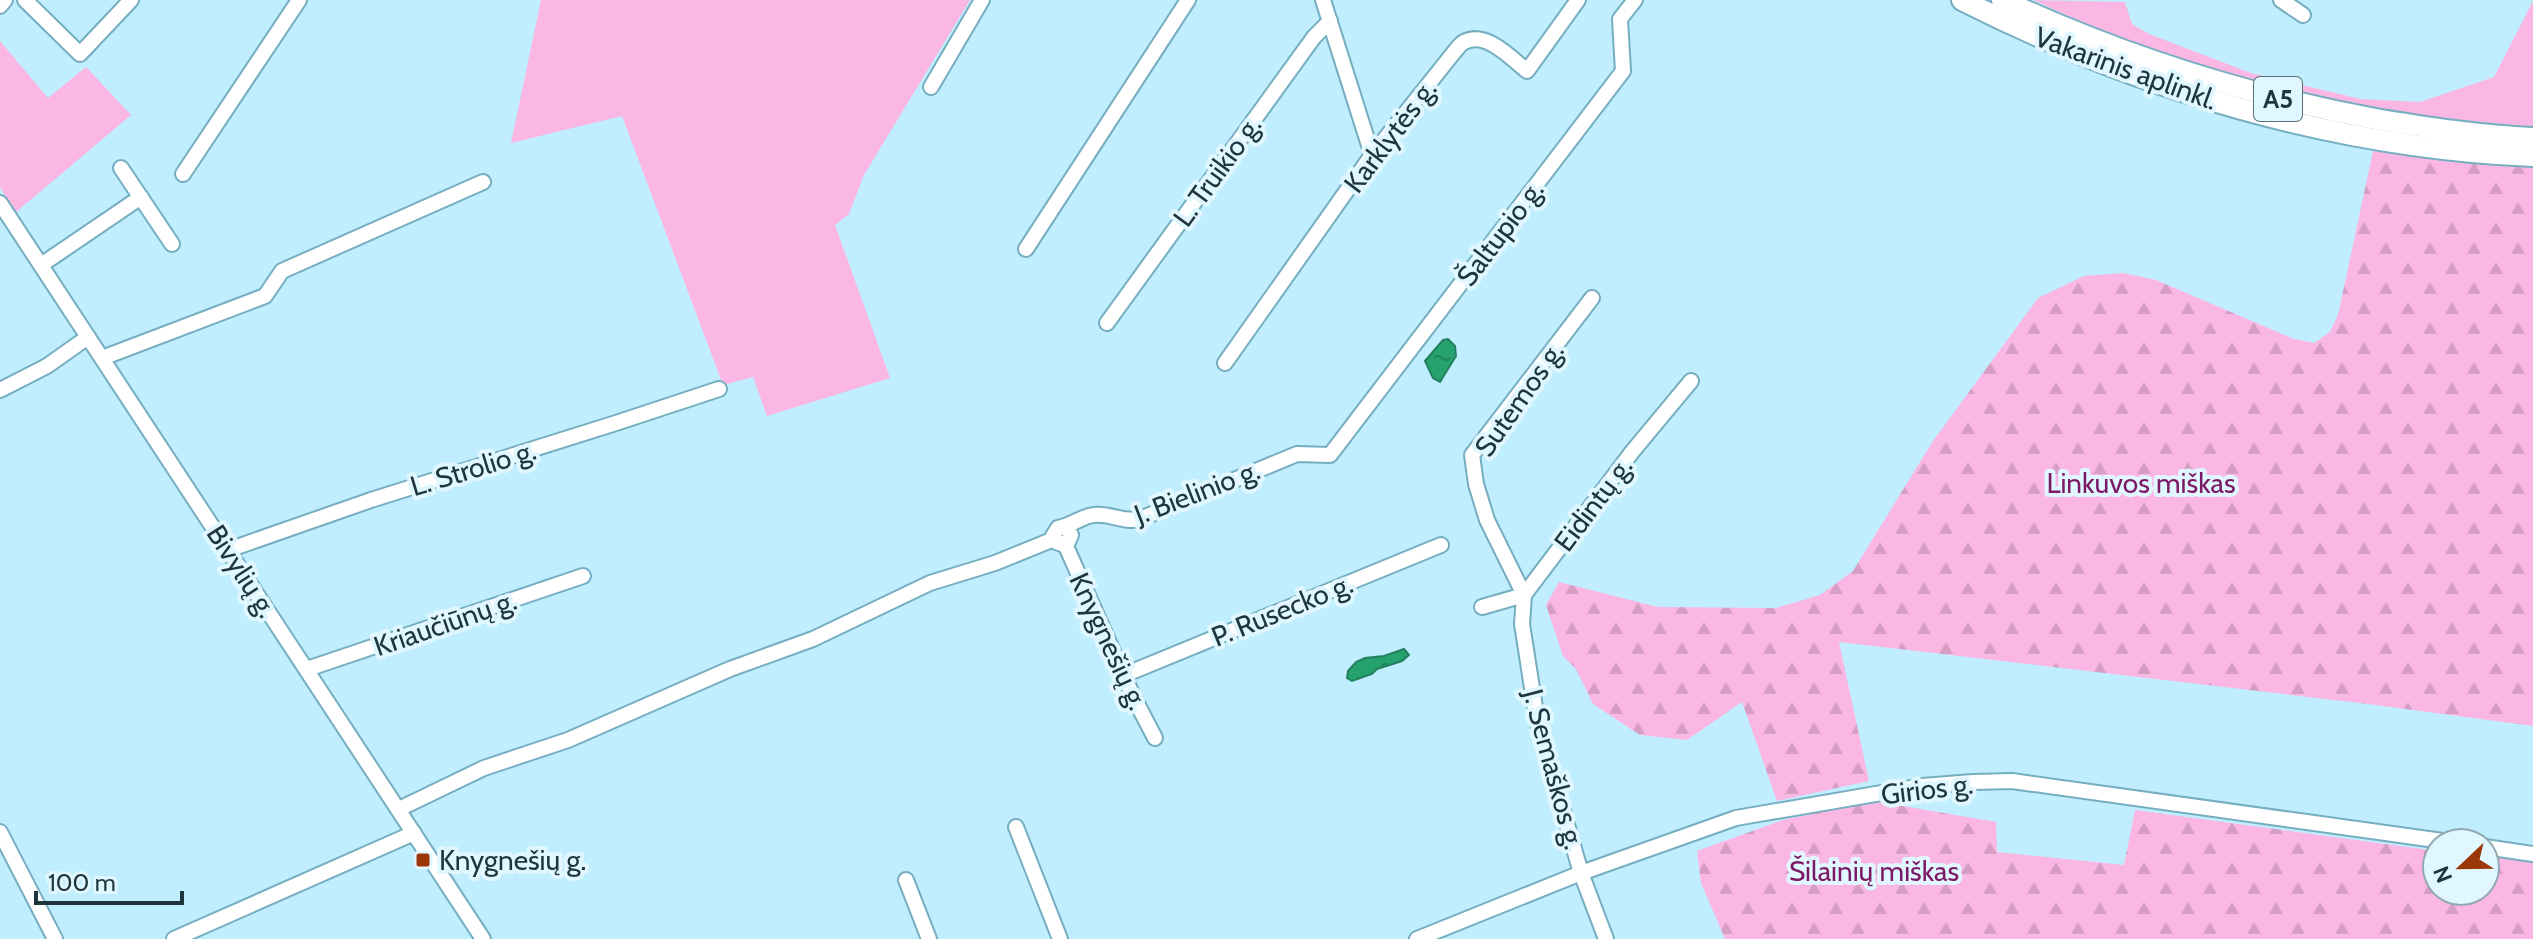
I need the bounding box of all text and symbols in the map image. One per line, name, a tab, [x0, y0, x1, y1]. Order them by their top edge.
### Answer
street label: Vakarinis aplinkl.	[2030, 19, 2222, 117]
street label: Karklytės g.	[1337, 73, 1443, 199]
road number: A5	[2254, 77, 2302, 121]
street label: L. Truikio g.	[1166, 109, 1268, 233]
street label: Šaltupio g.	[1449, 174, 1551, 292]
street label: Sutemos g.	[1467, 335, 1571, 463]
street label: L. Strolio g.	[406, 433, 540, 503]
street label: Eidintų g.	[1547, 450, 1639, 558]
street label: J. Bielinio g.	[1129, 453, 1265, 532]
park label: Linkuvos miškas	[2046, 466, 2236, 500]
street label: Bivylių g.	[200, 518, 284, 624]
street label: P. Rusecko g.	[1206, 566, 1358, 654]
street label: Knygnešių g.	[1062, 567, 1156, 715]
street label: Kriaučiūnų g.	[369, 583, 521, 663]
street label: J. Semaškos g.	[1516, 684, 1592, 853]
street label: Girios g.	[1879, 766, 1975, 812]
north arrow	[2421, 827, 2501, 907]
place label: Knygnešių g.	[439, 843, 586, 877]
marker: Knygnešių g.	[414, 851, 432, 869]
park label: Šilainių miškas	[1789, 854, 1959, 888]
scale bar	[36, 855, 182, 905]
text: N	[2427, 862, 2458, 887]
text: 100 m	[48, 868, 116, 897]

